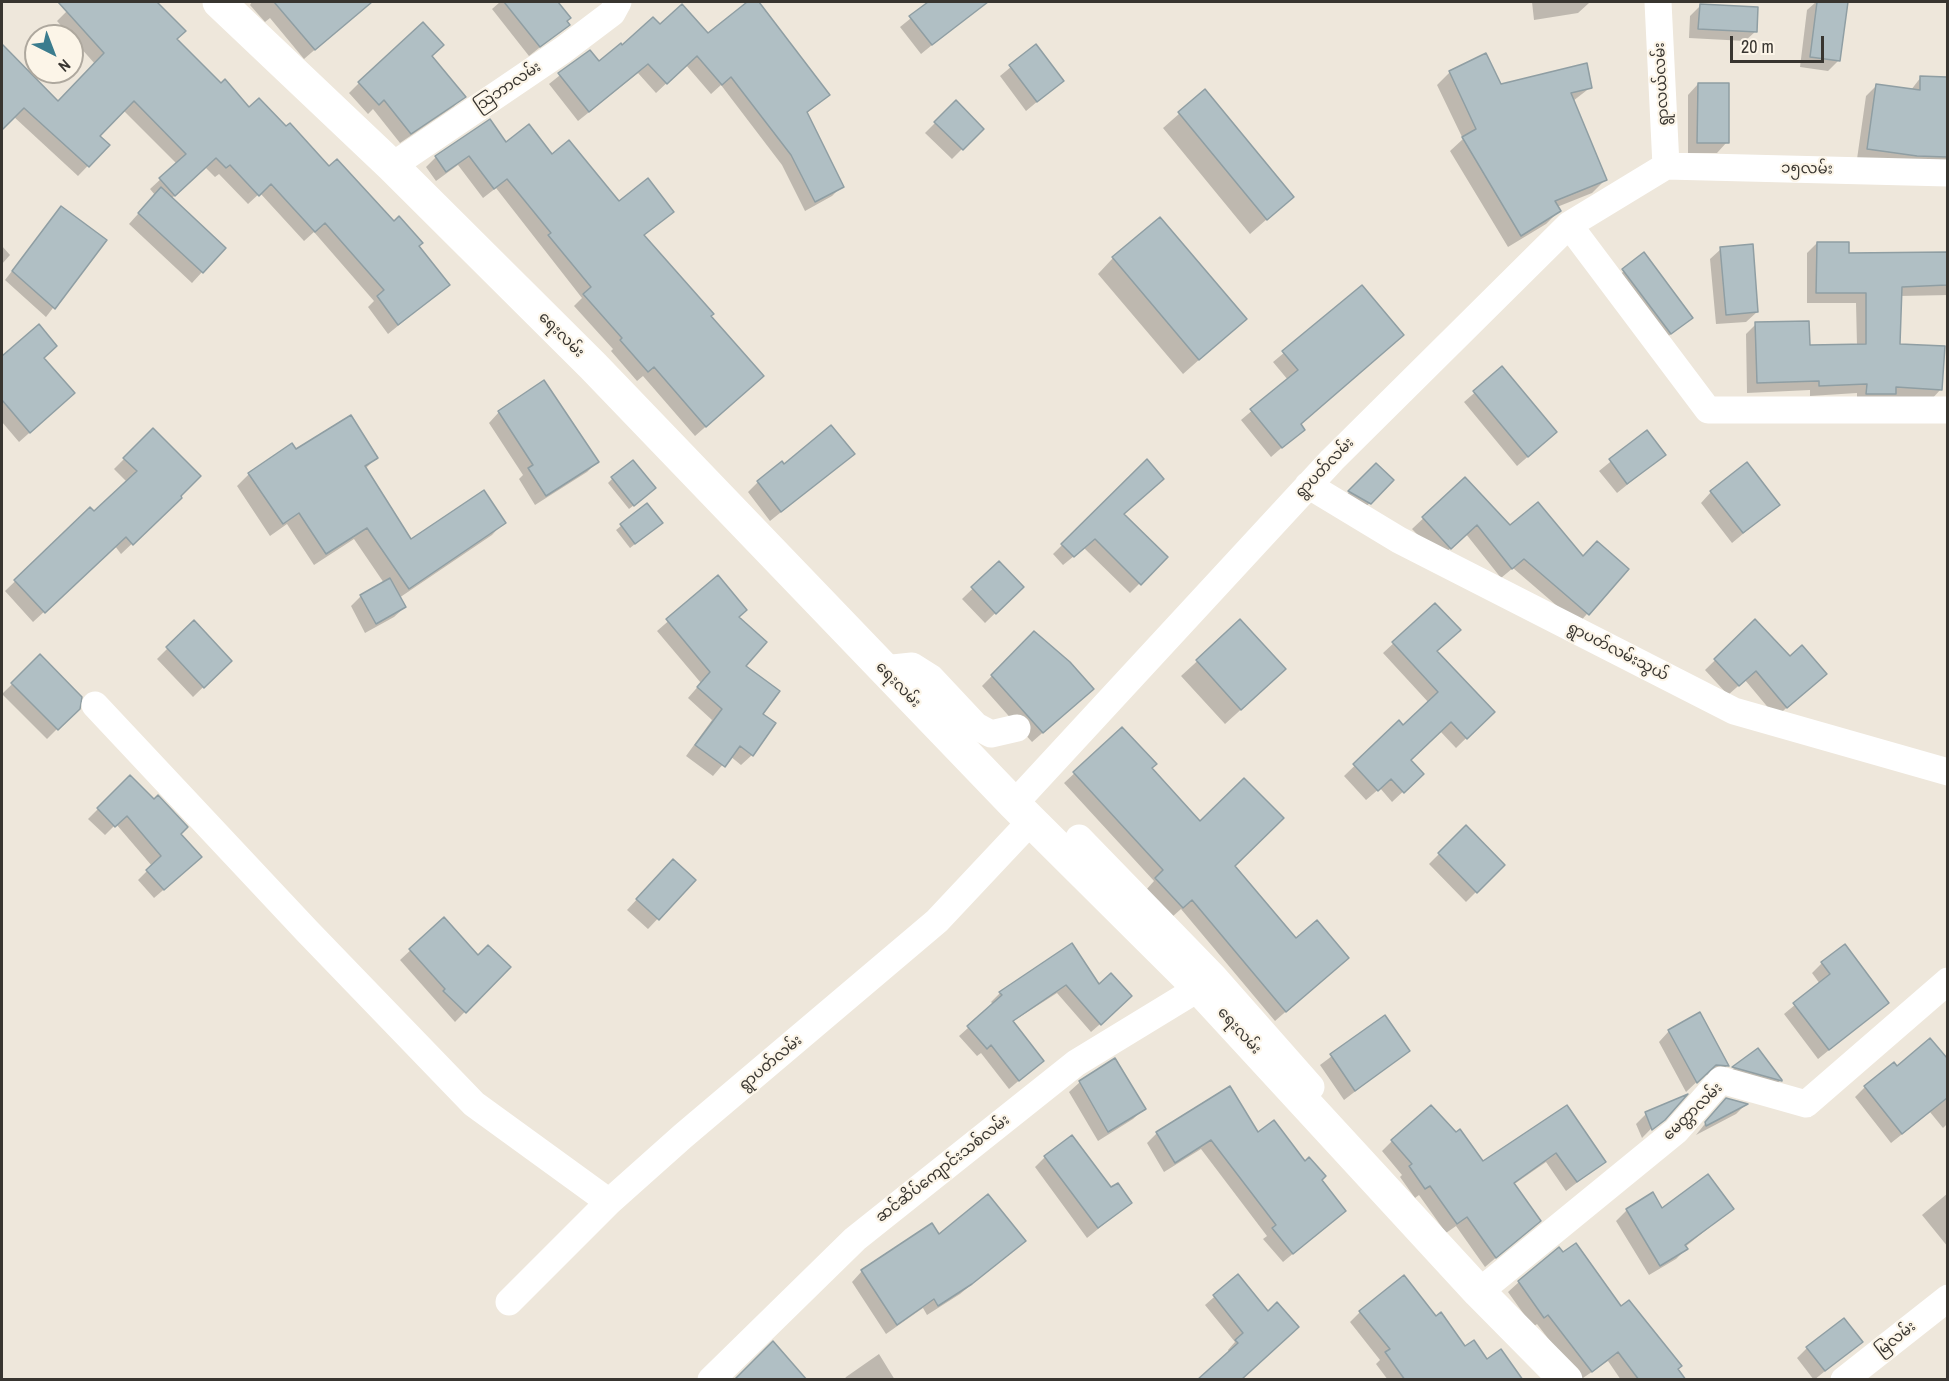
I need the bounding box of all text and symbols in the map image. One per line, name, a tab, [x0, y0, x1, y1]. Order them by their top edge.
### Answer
north arrow	[24, 24, 84, 84]
scale bar	[1733, 24, 1828, 62]
text: 20 m	[1741, 34, 1774, 59]
street label: ရွာလယ်လမ်း	[1651, 42, 1673, 126]
text: N	[54, 55, 76, 77]
street label: သြဘာလမ်း	[471, 58, 545, 116]
street label: ၁၅လမ်း	[1781, 160, 1833, 178]
street label: ရေးလမ်း	[534, 308, 588, 362]
street label: ရွာပတ်လမ်း	[1292, 434, 1358, 502]
street label: ရွာပတ်လမ်းသွယ်	[1565, 619, 1671, 685]
street label: ရေးလမ်း	[872, 658, 924, 712]
street label: ရေးလမ်း	[1213, 1004, 1265, 1058]
street label: ရွာပတ်လမ်း	[736, 1032, 806, 1094]
street label: မေတ္တာလမ်း	[1660, 1079, 1726, 1145]
street label: ဆင်ဆိပ်ကျောင်းသစ်လမ်း	[873, 1111, 1013, 1227]
street label: မြလမ်း	[1872, 1318, 1920, 1360]

